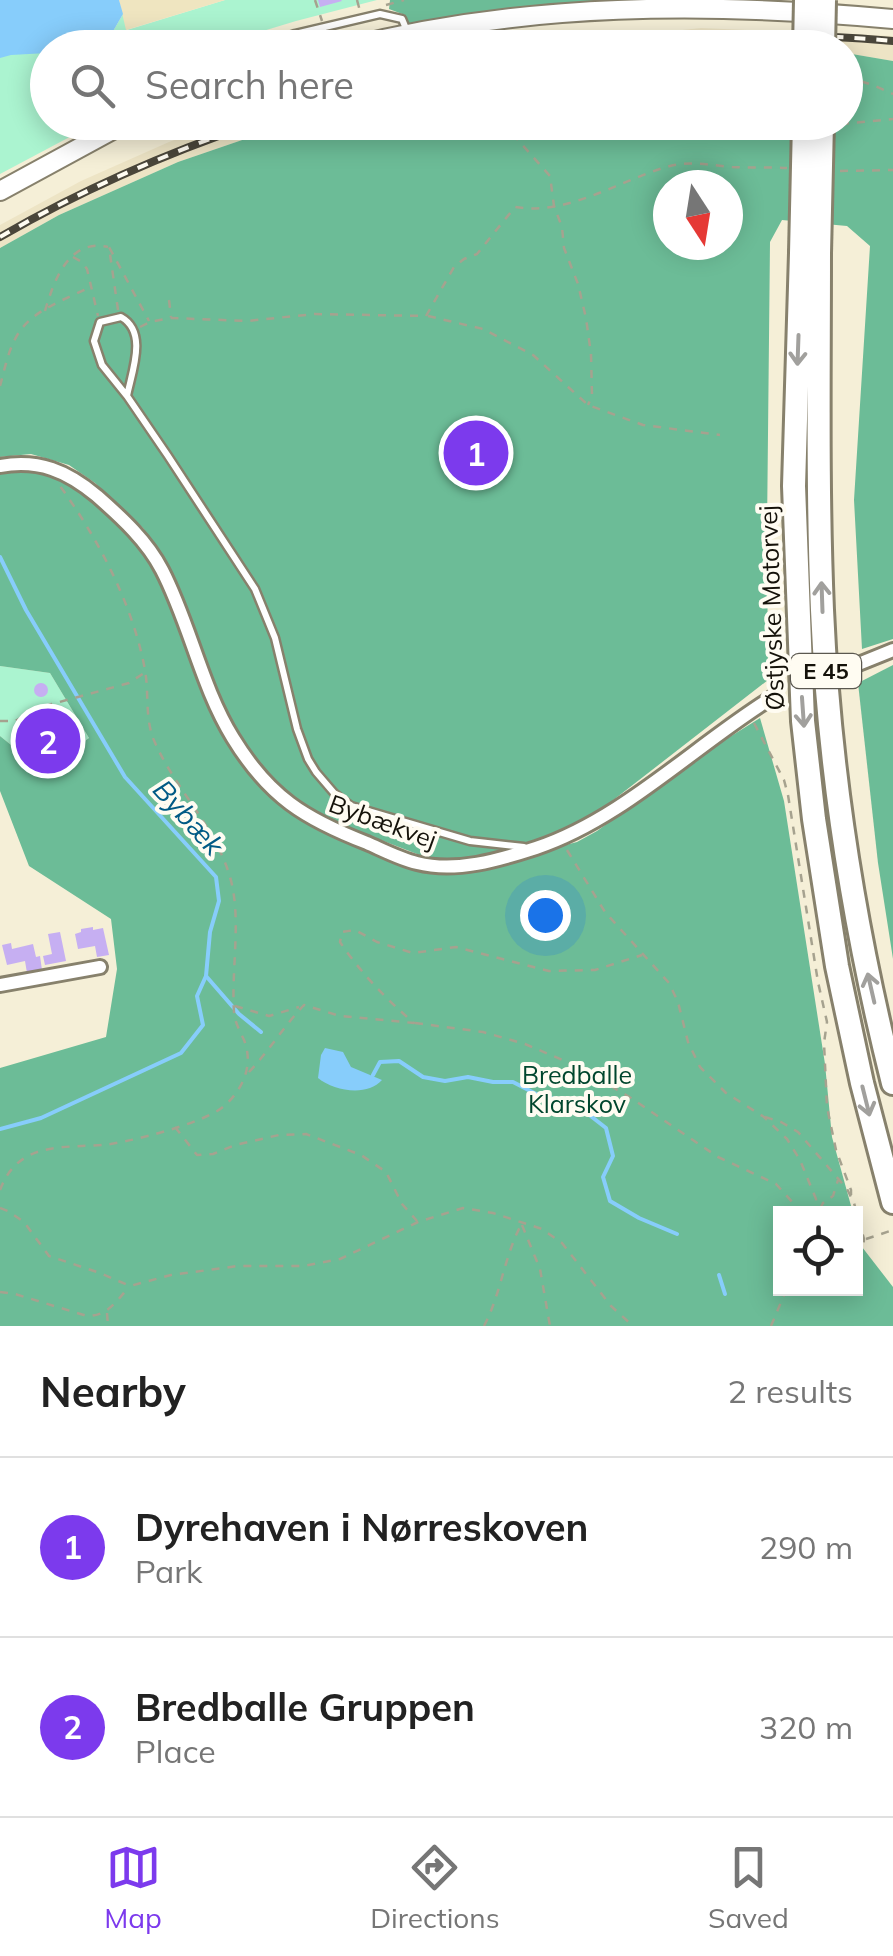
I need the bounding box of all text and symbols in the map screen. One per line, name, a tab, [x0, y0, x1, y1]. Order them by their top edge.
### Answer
search box	[30, 30, 863, 140]
icon: search	[65, 58, 120, 113]
text: Search here	[145, 61, 354, 109]
north arrow	[653, 170, 743, 260]
one-way arrow	[789, 334, 808, 366]
pin: 1	[444, 416, 508, 490]
street label: Østjyske Motorvej	[752, 505, 790, 711]
one-way arrow	[812, 581, 831, 613]
road number: E 45	[791, 654, 861, 688]
one-way arrow	[794, 695, 813, 727]
pin: 2	[15, 704, 80, 778]
water label: Bybæk	[146, 772, 233, 863]
street label: Bybækvej	[325, 787, 441, 855]
your location	[520, 890, 571, 941]
one-way arrow	[861, 973, 879, 1005]
park label: Bredballe Klarskov	[522, 1059, 632, 1119]
one-way arrow	[858, 1085, 877, 1116]
map controls	[773, 1206, 863, 1296]
button: locate	[773, 1206, 863, 1296]
text: Nearby	[40, 1365, 186, 1418]
text: 2 results	[728, 1371, 853, 1411]
text: Dyrehaven i Nørreskoven	[135, 1503, 588, 1551]
text: 1	[63, 1527, 82, 1567]
text: 290 m	[759, 1527, 853, 1567]
text: Park	[135, 1551, 202, 1591]
text: Bredballe Gruppen	[135, 1683, 475, 1731]
text: 2	[63, 1707, 82, 1747]
text: 320 m	[759, 1707, 853, 1747]
text: Place	[135, 1731, 216, 1771]
tab: Map	[104, 1840, 162, 1935]
tab: Directions	[370, 1840, 500, 1935]
tab: Saved	[708, 1840, 789, 1935]

